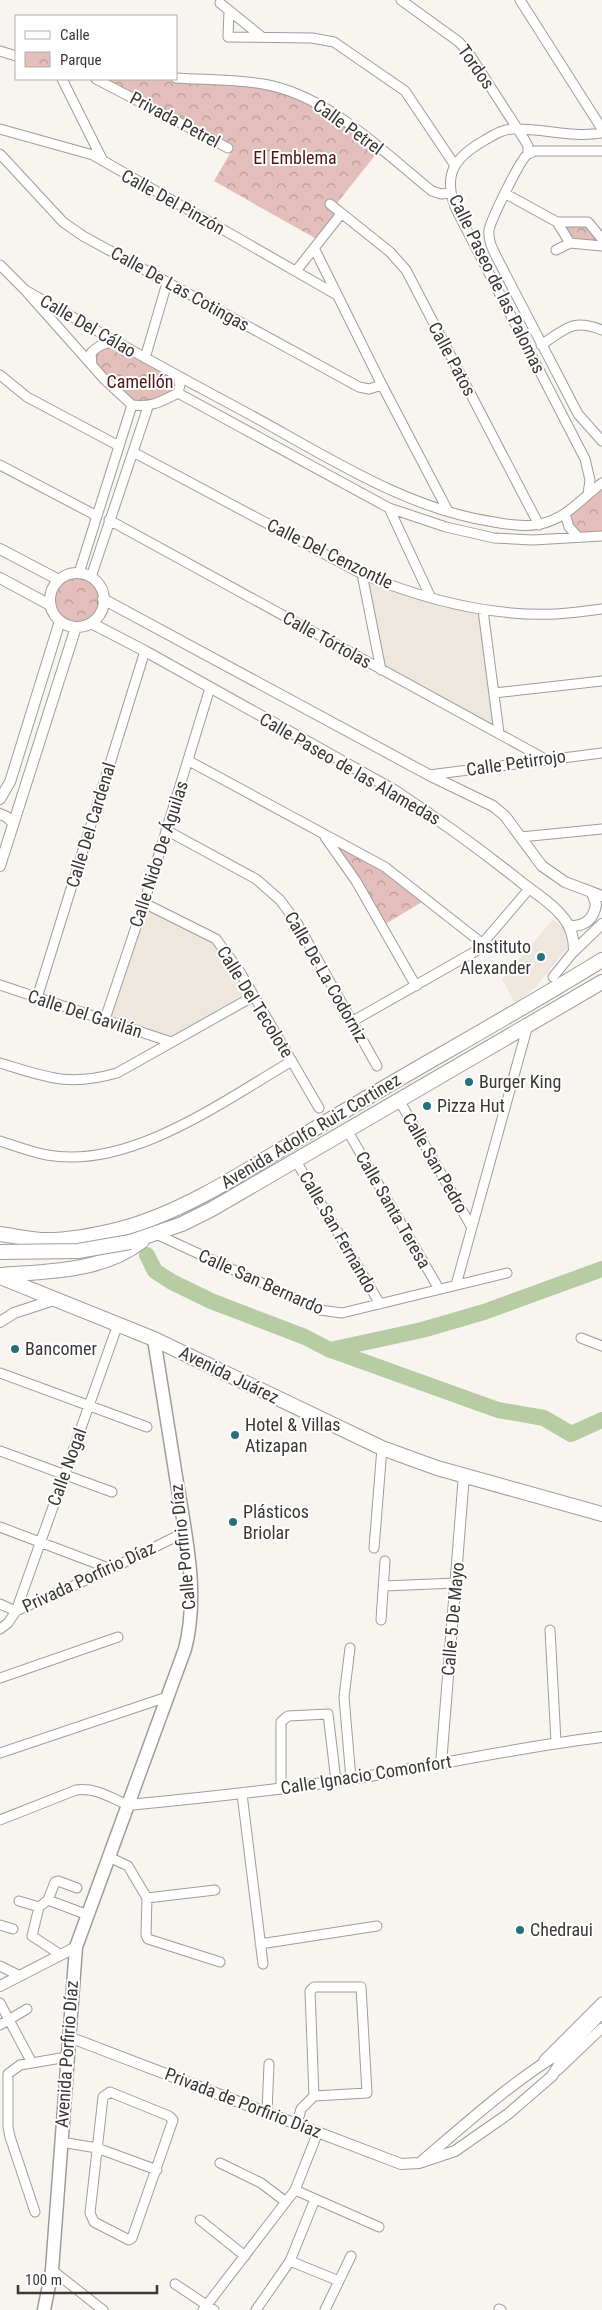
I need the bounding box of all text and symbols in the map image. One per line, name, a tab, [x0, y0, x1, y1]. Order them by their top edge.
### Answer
legend	[15, 15, 178, 80]
text: Calle	[60, 26, 90, 44]
street label: Tordos	[454, 41, 499, 93]
text: Parque	[60, 51, 102, 69]
street label: Privada Petrel	[127, 87, 224, 152]
street label: Calle Petrel	[309, 94, 387, 159]
park label: El Emblema	[253, 147, 337, 168]
street label: Calle Del Pinzón	[118, 165, 229, 239]
street label: Calle Paseo de las Palomas	[445, 191, 550, 377]
street label: Calle De Las Cotingas	[107, 242, 253, 335]
street label: Calle Del Cálao	[37, 290, 140, 361]
street label: Calle Patos	[424, 318, 481, 399]
park label: Camellón	[107, 371, 173, 392]
street label: Calle Del Cenzontle	[264, 514, 397, 593]
street label: Calle Tórtolas	[279, 607, 375, 672]
street label: Calle Paseo de las Alamedas	[256, 708, 444, 829]
street label: Calle Petirrojo	[465, 745, 567, 780]
street label: Calle Del Cardenal	[62, 760, 120, 890]
street label: Calle Nido De Águilas	[125, 778, 192, 930]
street label: Calle De La Codorniz	[281, 908, 372, 1046]
place label: Instituto Alexander	[460, 936, 532, 978]
street label: Calle Del Tecolote	[213, 942, 298, 1061]
marker: Instituto Alexander	[535, 951, 547, 963]
street label: Calle Del Gavilán	[25, 985, 145, 1042]
street label: Avenida Adolfo Ruiz Cortinez	[217, 1068, 404, 1193]
place label: Burger King	[479, 1071, 561, 1092]
marker: Burger King	[463, 1076, 475, 1088]
place label: Pizza Hut	[437, 1095, 505, 1116]
marker: Pizza Hut	[421, 1100, 433, 1112]
street label: Calle San Pedro	[398, 1109, 473, 1217]
street label: Calle Santa Teresa	[351, 1148, 435, 1272]
street label: Calle San Fernando	[295, 1167, 382, 1296]
street label: Calle San Bernardo	[195, 1245, 327, 1319]
place label: Bancomer	[25, 1338, 98, 1359]
street label: Avenida Juárez	[176, 1341, 283, 1408]
marker: Bancomer	[9, 1343, 21, 1355]
place label: Hotel & Villas Atizapan	[245, 1414, 340, 1456]
street label: Calle Nogal	[43, 1425, 90, 1509]
marker: Hotel & Villas Atizapan	[229, 1429, 241, 1441]
street label: Calle Porfirio Díaz	[165, 1483, 200, 1611]
place label: Plásticos Briolar	[243, 1501, 309, 1543]
marker: Plásticos Briolar	[227, 1516, 239, 1528]
street label: Privada Porfirio Díaz	[19, 1536, 159, 1617]
street label: Calle 5 De Mayo	[437, 1561, 468, 1677]
street label: Calle Ignacio Comonfort	[279, 1751, 453, 1798]
place label: Chedraui	[530, 1919, 593, 1940]
marker: Chedraui	[514, 1924, 526, 1936]
street label: Avenida Porfirio Díaz	[51, 1980, 82, 2128]
street label: Privada de Porfirio Díaz	[162, 2063, 325, 2142]
scale bar	[18, 2262, 156, 2294]
text: 100 m	[25, 2271, 62, 2289]

